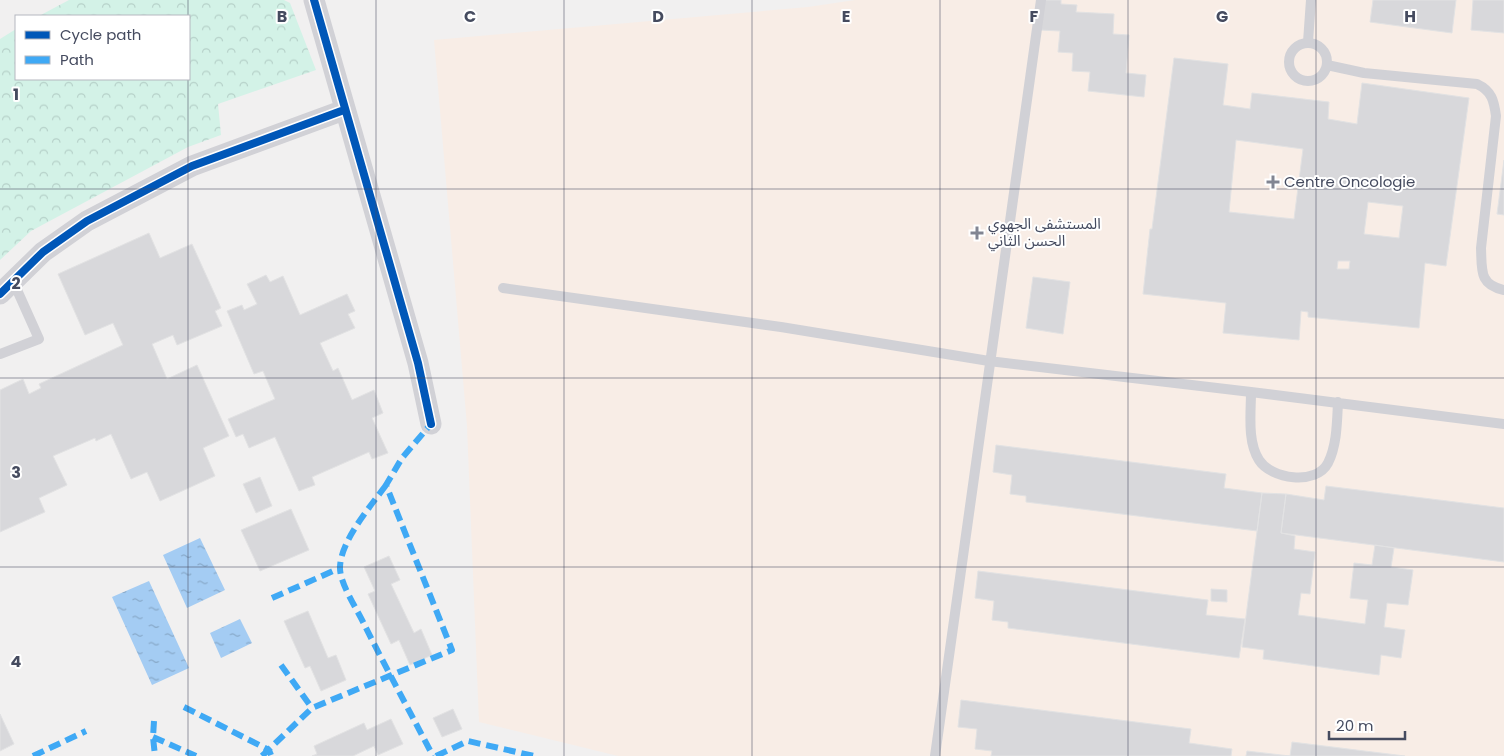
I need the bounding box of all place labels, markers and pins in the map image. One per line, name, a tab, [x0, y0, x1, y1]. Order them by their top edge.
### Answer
place label: Centre Oncologie	[1284, 171, 1415, 192]
marker: Centre Oncologie	[1266, 175, 1280, 189]
place label: المستشفى الجهوي الحسن الثاني	[988, 213, 1101, 252]
marker: المستشفى الجهوي الحسن الثاني	[970, 226, 984, 240]

